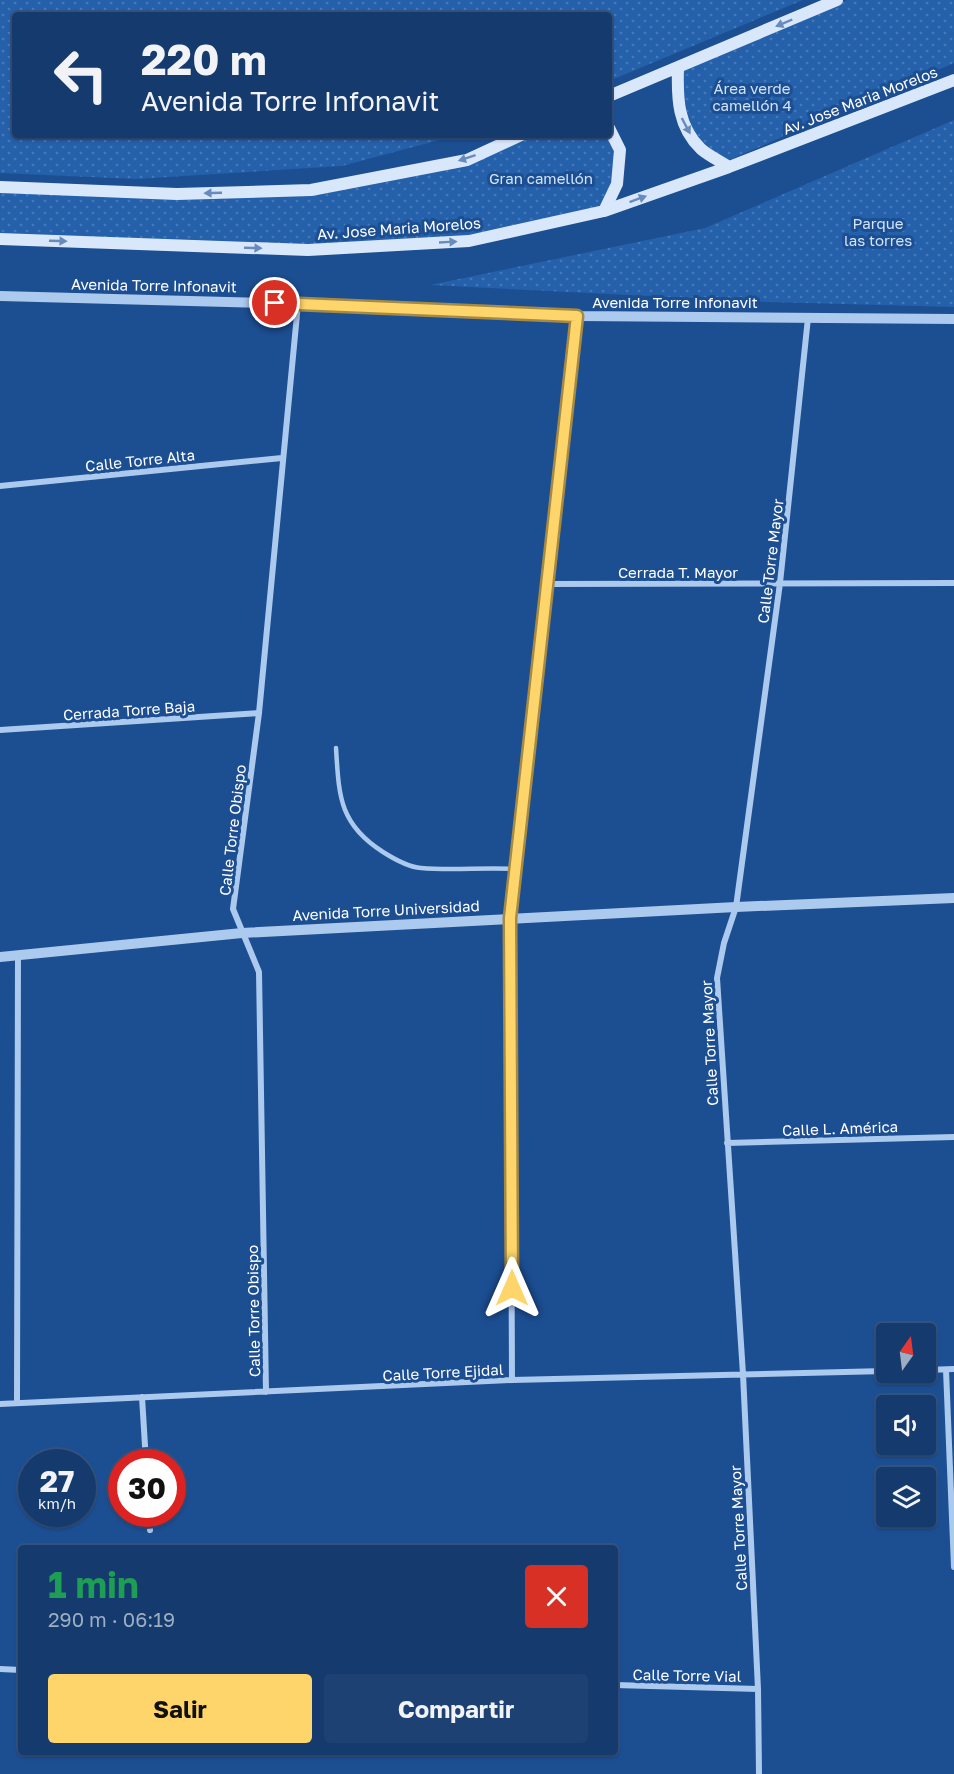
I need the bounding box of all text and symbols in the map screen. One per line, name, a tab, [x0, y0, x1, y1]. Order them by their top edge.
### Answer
one-way arrow	[774, 18, 792, 28]
text: 220 m	[141, 34, 267, 84]
icon: left	[42, 36, 120, 114]
street label: Av. Jose Maria Morelos	[780, 62, 940, 138]
park label: Área verde camellón 4	[712, 79, 792, 114]
text: Avenida Torre Infonavit	[141, 85, 439, 117]
one-way arrow	[681, 118, 691, 135]
one-way arrow	[458, 154, 476, 164]
park label: Gran camellón	[489, 169, 593, 187]
one-way arrow	[203, 189, 222, 198]
one-way arrow	[629, 194, 647, 204]
street label: Av. Jose Maria Morelos	[317, 213, 481, 243]
park label: Parque las torres	[844, 214, 912, 249]
one-way arrow	[49, 236, 68, 245]
one-way arrow	[439, 238, 458, 247]
one-way arrow	[244, 243, 263, 252]
street label: Avenida Torre Infonavit	[71, 275, 237, 295]
pin	[249, 277, 300, 328]
icon: arrive	[258, 286, 291, 319]
street label: Avenida Torre Infonavit	[592, 293, 758, 311]
street label: Calle Torre Alta	[84, 445, 196, 475]
street label: Calle Torre Mayor	[753, 497, 787, 624]
street label: Cerrada T. Mayor	[618, 563, 738, 581]
street label: Cerrada Torre Baja	[62, 696, 196, 724]
street label: Calle Torre Obispo	[215, 763, 249, 897]
street label: Avenida Torre Universidad	[292, 896, 480, 924]
street label: Calle Torre Mayor	[697, 980, 721, 1106]
street label: Calle L. América	[782, 1117, 898, 1139]
street label: Calle Torre Obispo	[243, 1245, 263, 1377]
position arrow	[480, 1256, 544, 1320]
north arrow	[876, 1323, 936, 1383]
map controls	[876, 1323, 936, 1527]
street label: Calle Torre Ejidal	[382, 1360, 504, 1384]
button: sound	[876, 1395, 936, 1455]
speed limit sign: 30	[108, 1449, 186, 1527]
text: 27	[40, 1463, 74, 1499]
street label: Calle Torre Mayor	[726, 1465, 750, 1591]
button: layers	[876, 1467, 936, 1527]
text: km/h	[38, 1494, 76, 1512]
text: 1 min	[48, 1563, 139, 1606]
button: close	[525, 1565, 588, 1628]
text: 290 m · 06:19	[48, 1607, 175, 1631]
street label: Calle Torre Vial	[632, 1665, 742, 1685]
button: Salir	[48, 1674, 312, 1743]
button: Compartir	[324, 1674, 588, 1743]

